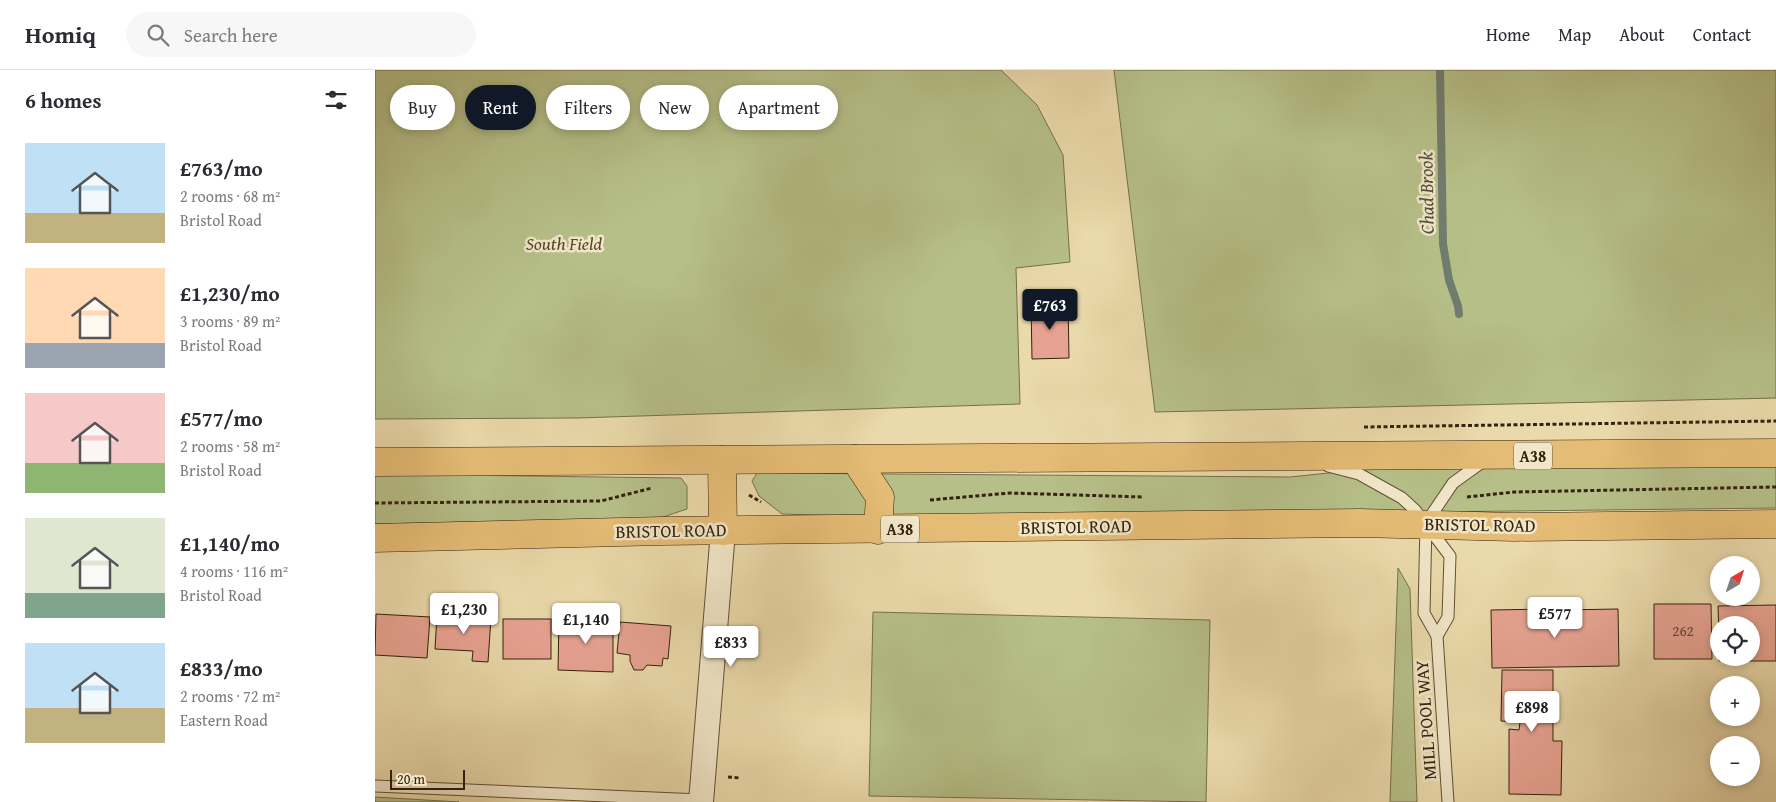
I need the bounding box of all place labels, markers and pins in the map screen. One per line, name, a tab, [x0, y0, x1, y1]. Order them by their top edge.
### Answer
pin: £763	[1020, 288, 1080, 331]
pin: £1,230	[423, 592, 505, 635]
pin: £577	[1525, 596, 1585, 639]
pin: £1,140	[545, 602, 627, 645]
pin: £833	[701, 626, 761, 668]
pin: £898	[1502, 690, 1562, 733]

